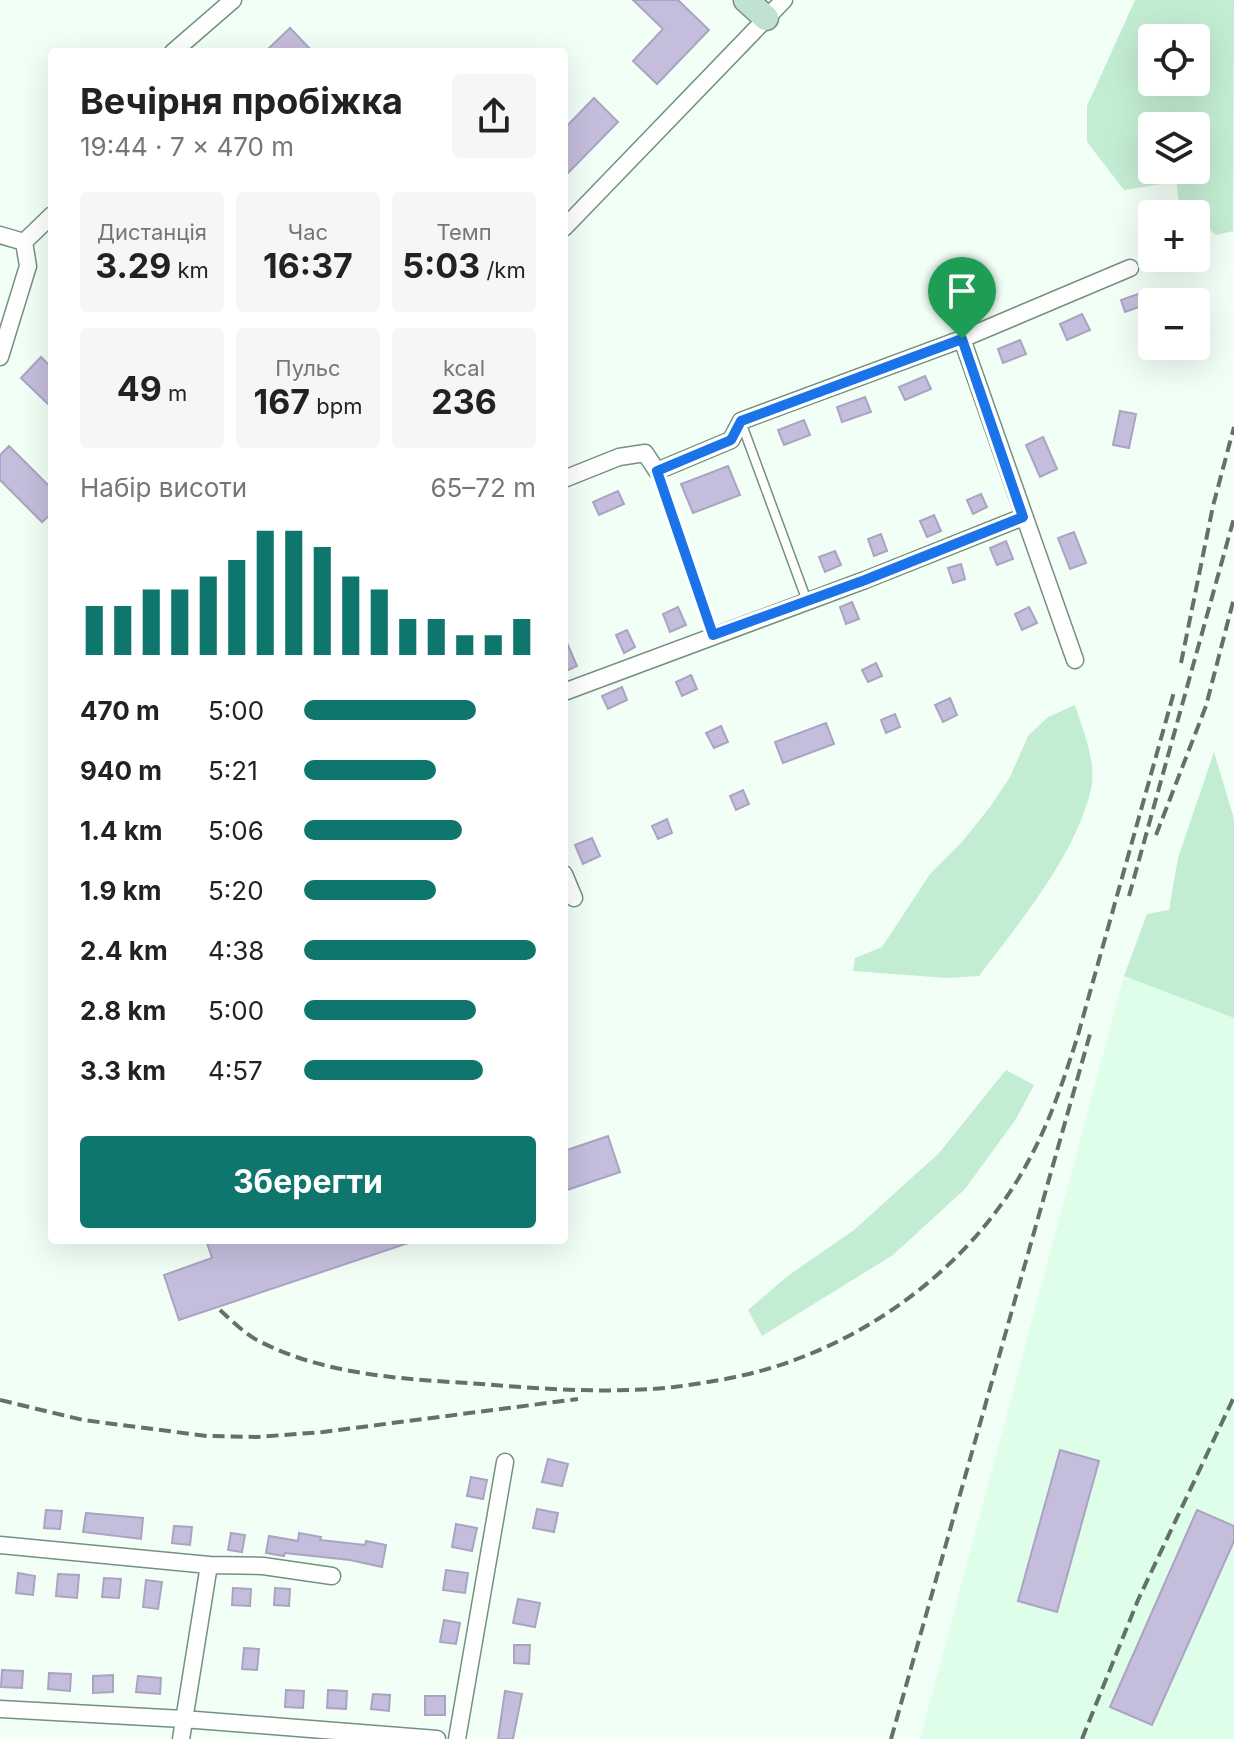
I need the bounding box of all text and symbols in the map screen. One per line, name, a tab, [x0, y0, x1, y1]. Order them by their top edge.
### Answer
map controls	[1138, 24, 1210, 360]
button: locate	[1138, 24, 1210, 96]
button: share	[452, 74, 536, 158]
text: Вечірня пробіжка	[80, 79, 403, 123]
button: layers	[1138, 112, 1210, 184]
text: 19:44 · 7 × 470 m	[80, 131, 294, 162]
button: +	[1138, 200, 1210, 272]
text: Дистанція	[97, 219, 207, 245]
text: Час	[288, 219, 328, 245]
text: Темп	[436, 219, 492, 245]
text: 3.29	[95, 245, 171, 286]
text: 16:37	[263, 245, 353, 286]
text: 5:03	[402, 245, 480, 286]
text: km	[171, 257, 209, 283]
text: /km	[480, 257, 526, 283]
pin	[928, 257, 996, 339]
icon: arrive	[940, 269, 984, 313]
button: −	[1138, 288, 1210, 360]
text: Пульс	[275, 355, 341, 381]
text: kcal	[443, 355, 485, 381]
text: 49	[117, 368, 162, 409]
text: m	[162, 380, 187, 406]
text: 167	[254, 381, 310, 422]
text: 236	[431, 381, 497, 422]
text: bpm	[310, 393, 362, 419]
text: Набір висоти	[80, 472, 247, 503]
text: 65–72 m	[430, 472, 536, 503]
text: 470 m	[80, 695, 160, 726]
text: 5:00	[208, 695, 264, 726]
text: 940 m	[80, 755, 162, 786]
text: 5:21	[208, 755, 258, 786]
text: 1.4 km	[80, 815, 162, 846]
text: 5:06	[208, 815, 264, 846]
text: 1.9 km	[80, 875, 161, 906]
text: 5:20	[208, 875, 264, 906]
text: 2.4 km	[80, 935, 168, 966]
text: 4:38	[208, 935, 264, 966]
text: 2.8 km	[80, 995, 166, 1026]
text: 5:00	[208, 995, 264, 1026]
text: 3.3 km	[80, 1055, 166, 1086]
text: 4:57	[208, 1055, 263, 1086]
button: Зберегти	[80, 1136, 536, 1228]

